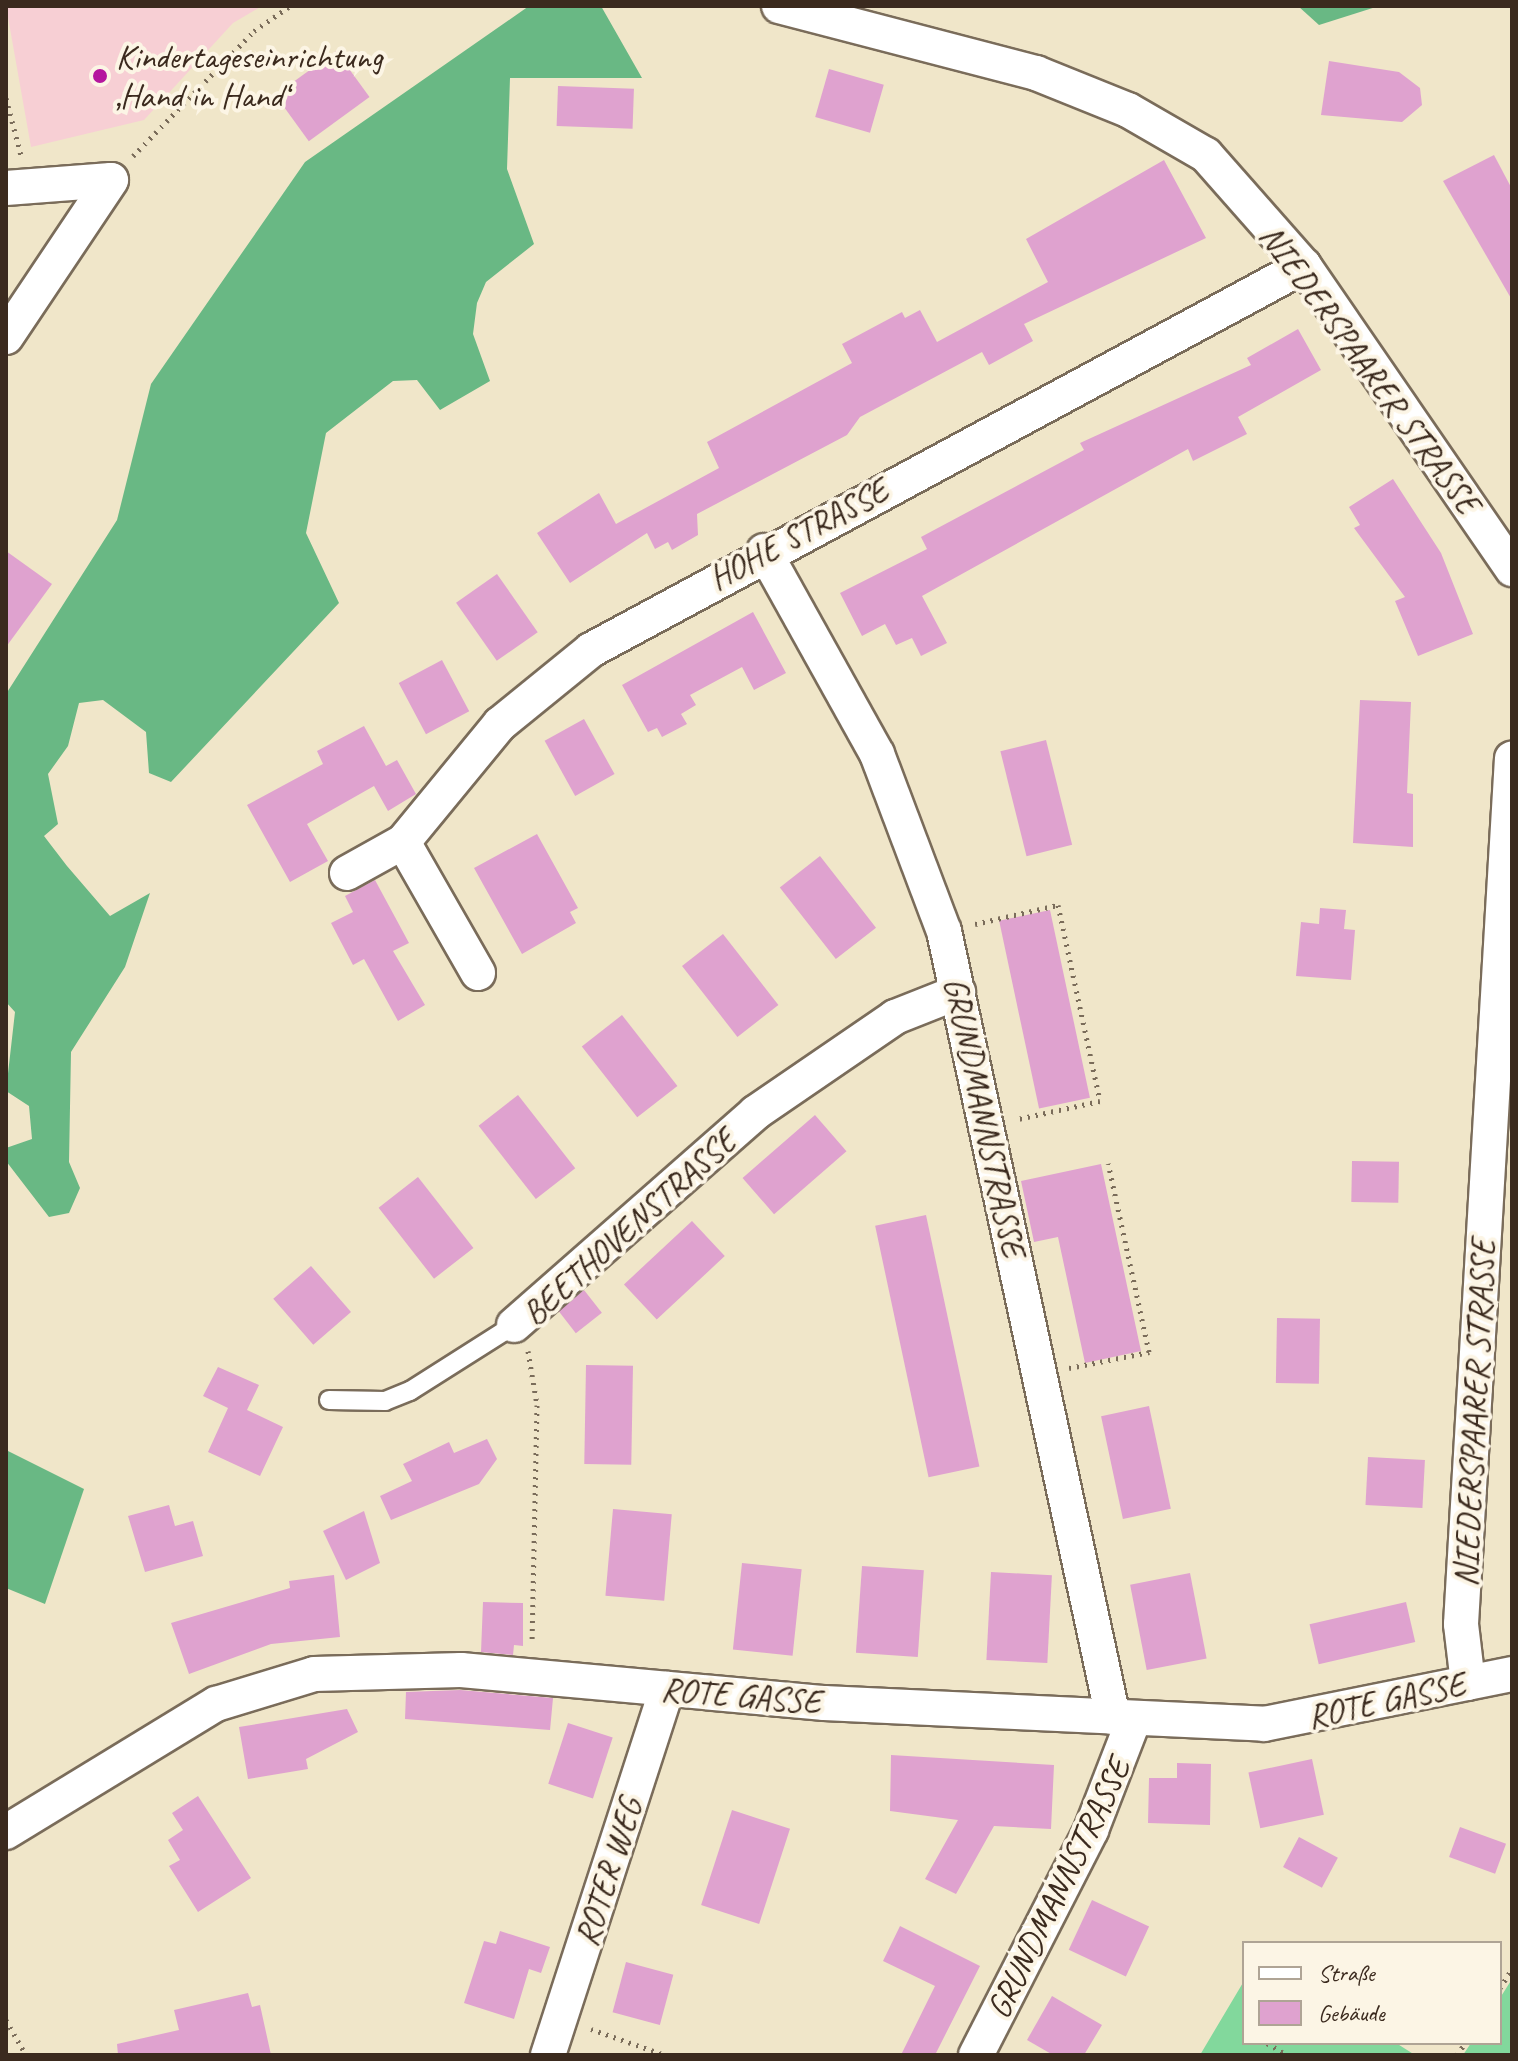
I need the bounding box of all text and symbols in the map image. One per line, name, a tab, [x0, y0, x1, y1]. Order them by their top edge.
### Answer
place label: Kindertageseinrichtung ‚Hand in Hand‘	[116, 36, 382, 116]
marker: Kindertageseinrichtung ‚Hand in Hand‘	[91, 67, 109, 85]
street label: NIEDERSPAARER STRASSE	[1251, 216, 1489, 522]
street label: HOHE STRASSE	[701, 470, 895, 598]
street label: GRUNDMANNSTRASSE	[935, 974, 1035, 1260]
street label: BEETHOVENSTRASSE	[514, 1120, 744, 1334]
street label: NIEDERSPAARER STRASSE	[1445, 1238, 1503, 1588]
street label: ROTE GASSE	[1305, 1664, 1467, 1736]
street label: ROTE GASSE	[661, 1668, 821, 1722]
street label: GRUNDMANNSTRASSE	[977, 1751, 1139, 2025]
street label: ROTER WEG	[565, 1793, 651, 1951]
legend	[1242, 1941, 1502, 2045]
text: Straße	[1318, 1958, 1375, 1988]
text: Gebäude	[1318, 1998, 1385, 2028]

